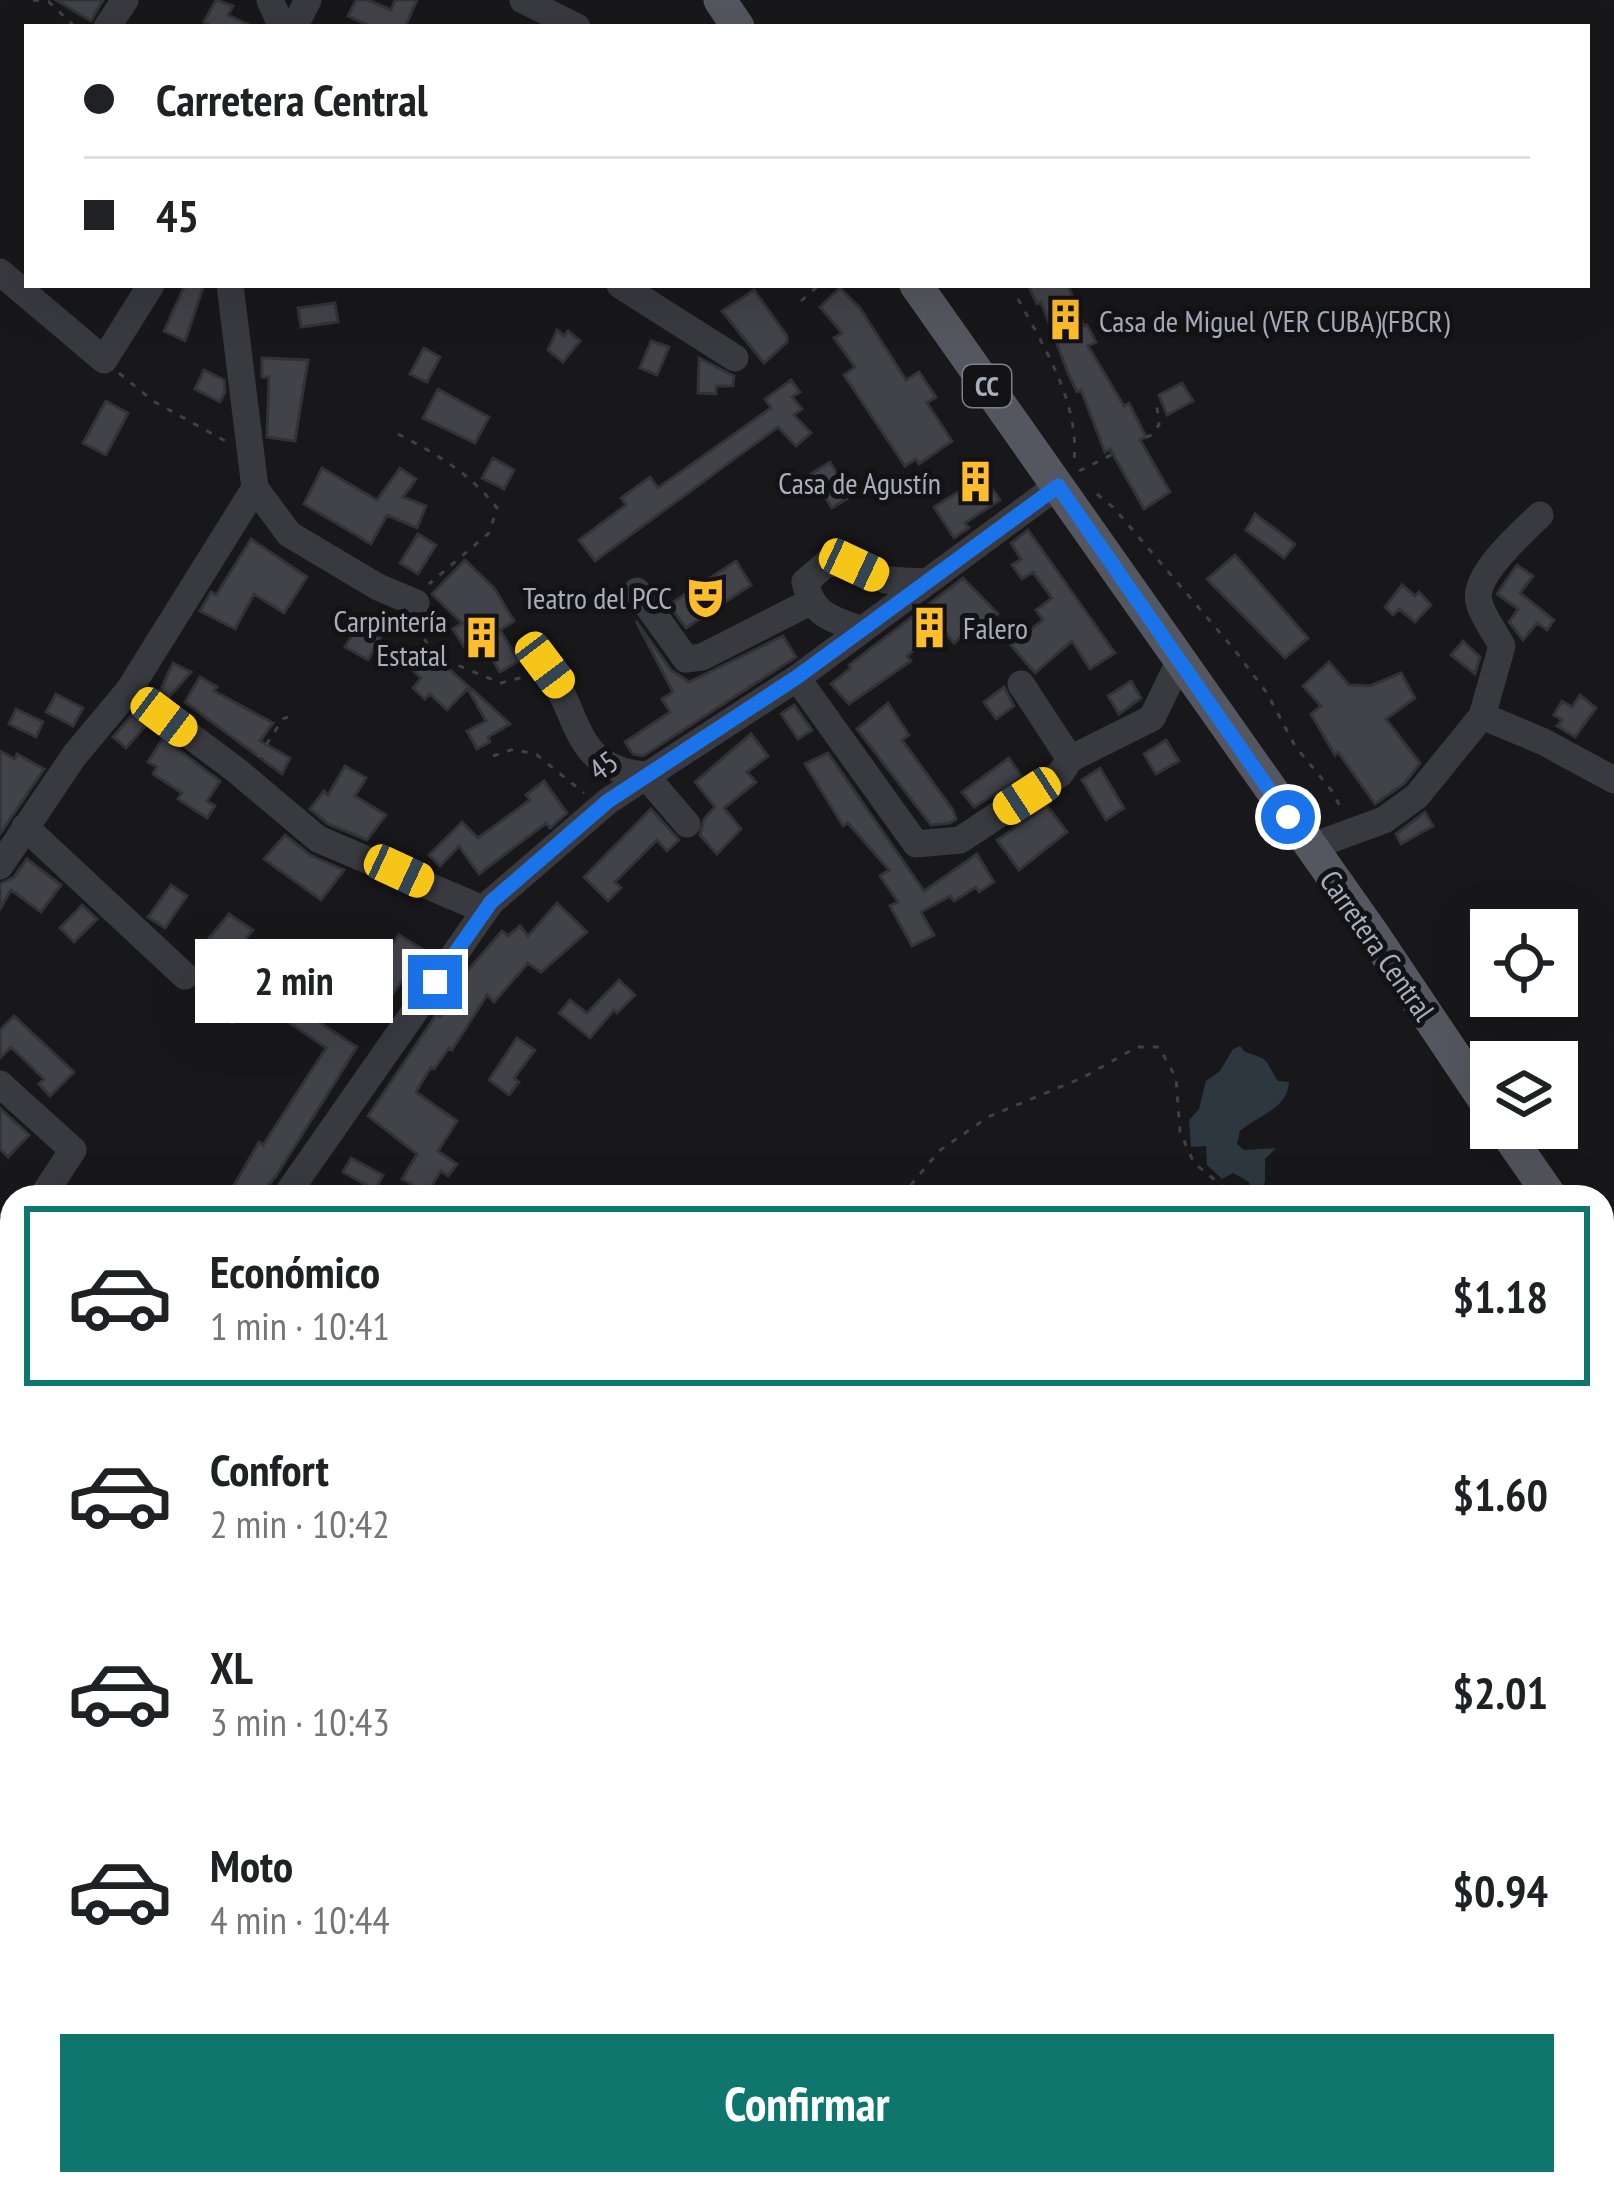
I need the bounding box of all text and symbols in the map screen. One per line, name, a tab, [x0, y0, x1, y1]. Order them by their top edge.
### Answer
text: Carretera Central	[156, 70, 428, 128]
text: 45	[156, 186, 199, 244]
building icon: Casa de Miguel (VER CUBA)(FBCR)	[1042, 297, 1088, 343]
place label: Casa de Miguel (VER CUBA)(FBCR)	[1099, 301, 1450, 340]
road number: CC	[963, 365, 1011, 407]
building icon: Casa de Agustín	[952, 459, 998, 505]
place label: Casa de Agustín	[778, 463, 941, 502]
car	[814, 533, 894, 597]
theatre icon: Teatro del PCC	[683, 574, 729, 620]
place label: Teatro del PCC	[523, 578, 672, 617]
place label: Carpintería Estatal	[334, 601, 447, 674]
building icon: Falero	[906, 604, 952, 650]
place label: Falero	[963, 608, 1028, 647]
building icon: Carpintería Estatal	[458, 614, 504, 660]
car	[509, 625, 581, 705]
car	[124, 681, 204, 753]
street label: 45	[581, 741, 625, 789]
car	[987, 761, 1067, 831]
route start	[1261, 790, 1315, 844]
car	[359, 839, 439, 903]
street label: Carretera Central	[1312, 862, 1444, 1028]
map controls	[1470, 909, 1578, 1149]
button: locate	[1470, 909, 1578, 1017]
callout: 2 min	[195, 940, 393, 1024]
text: 2 min	[255, 955, 333, 1006]
route end	[408, 955, 462, 1009]
button: layers	[1470, 1041, 1578, 1149]
icon: car	[66, 1242, 174, 1350]
text: Económico	[210, 1242, 380, 1300]
text: $1.18	[1452, 1267, 1548, 1325]
text: 1 min · 10:41	[210, 1300, 390, 1351]
icon: car	[66, 1440, 174, 1548]
text: Confort	[210, 1440, 329, 1498]
text: $1.60	[1452, 1465, 1548, 1523]
text: 2 min · 10:42	[210, 1498, 390, 1549]
icon: car	[66, 1638, 174, 1746]
text: XL	[210, 1638, 253, 1696]
text: $2.01	[1452, 1663, 1548, 1721]
text: 3 min · 10:43	[210, 1696, 390, 1747]
icon: car	[66, 1836, 174, 1944]
text: Moto	[210, 1836, 293, 1894]
text: $0.94	[1452, 1861, 1548, 1919]
text: 4 min · 10:44	[210, 1894, 390, 1945]
button: Confirmar	[60, 2034, 1554, 2172]

